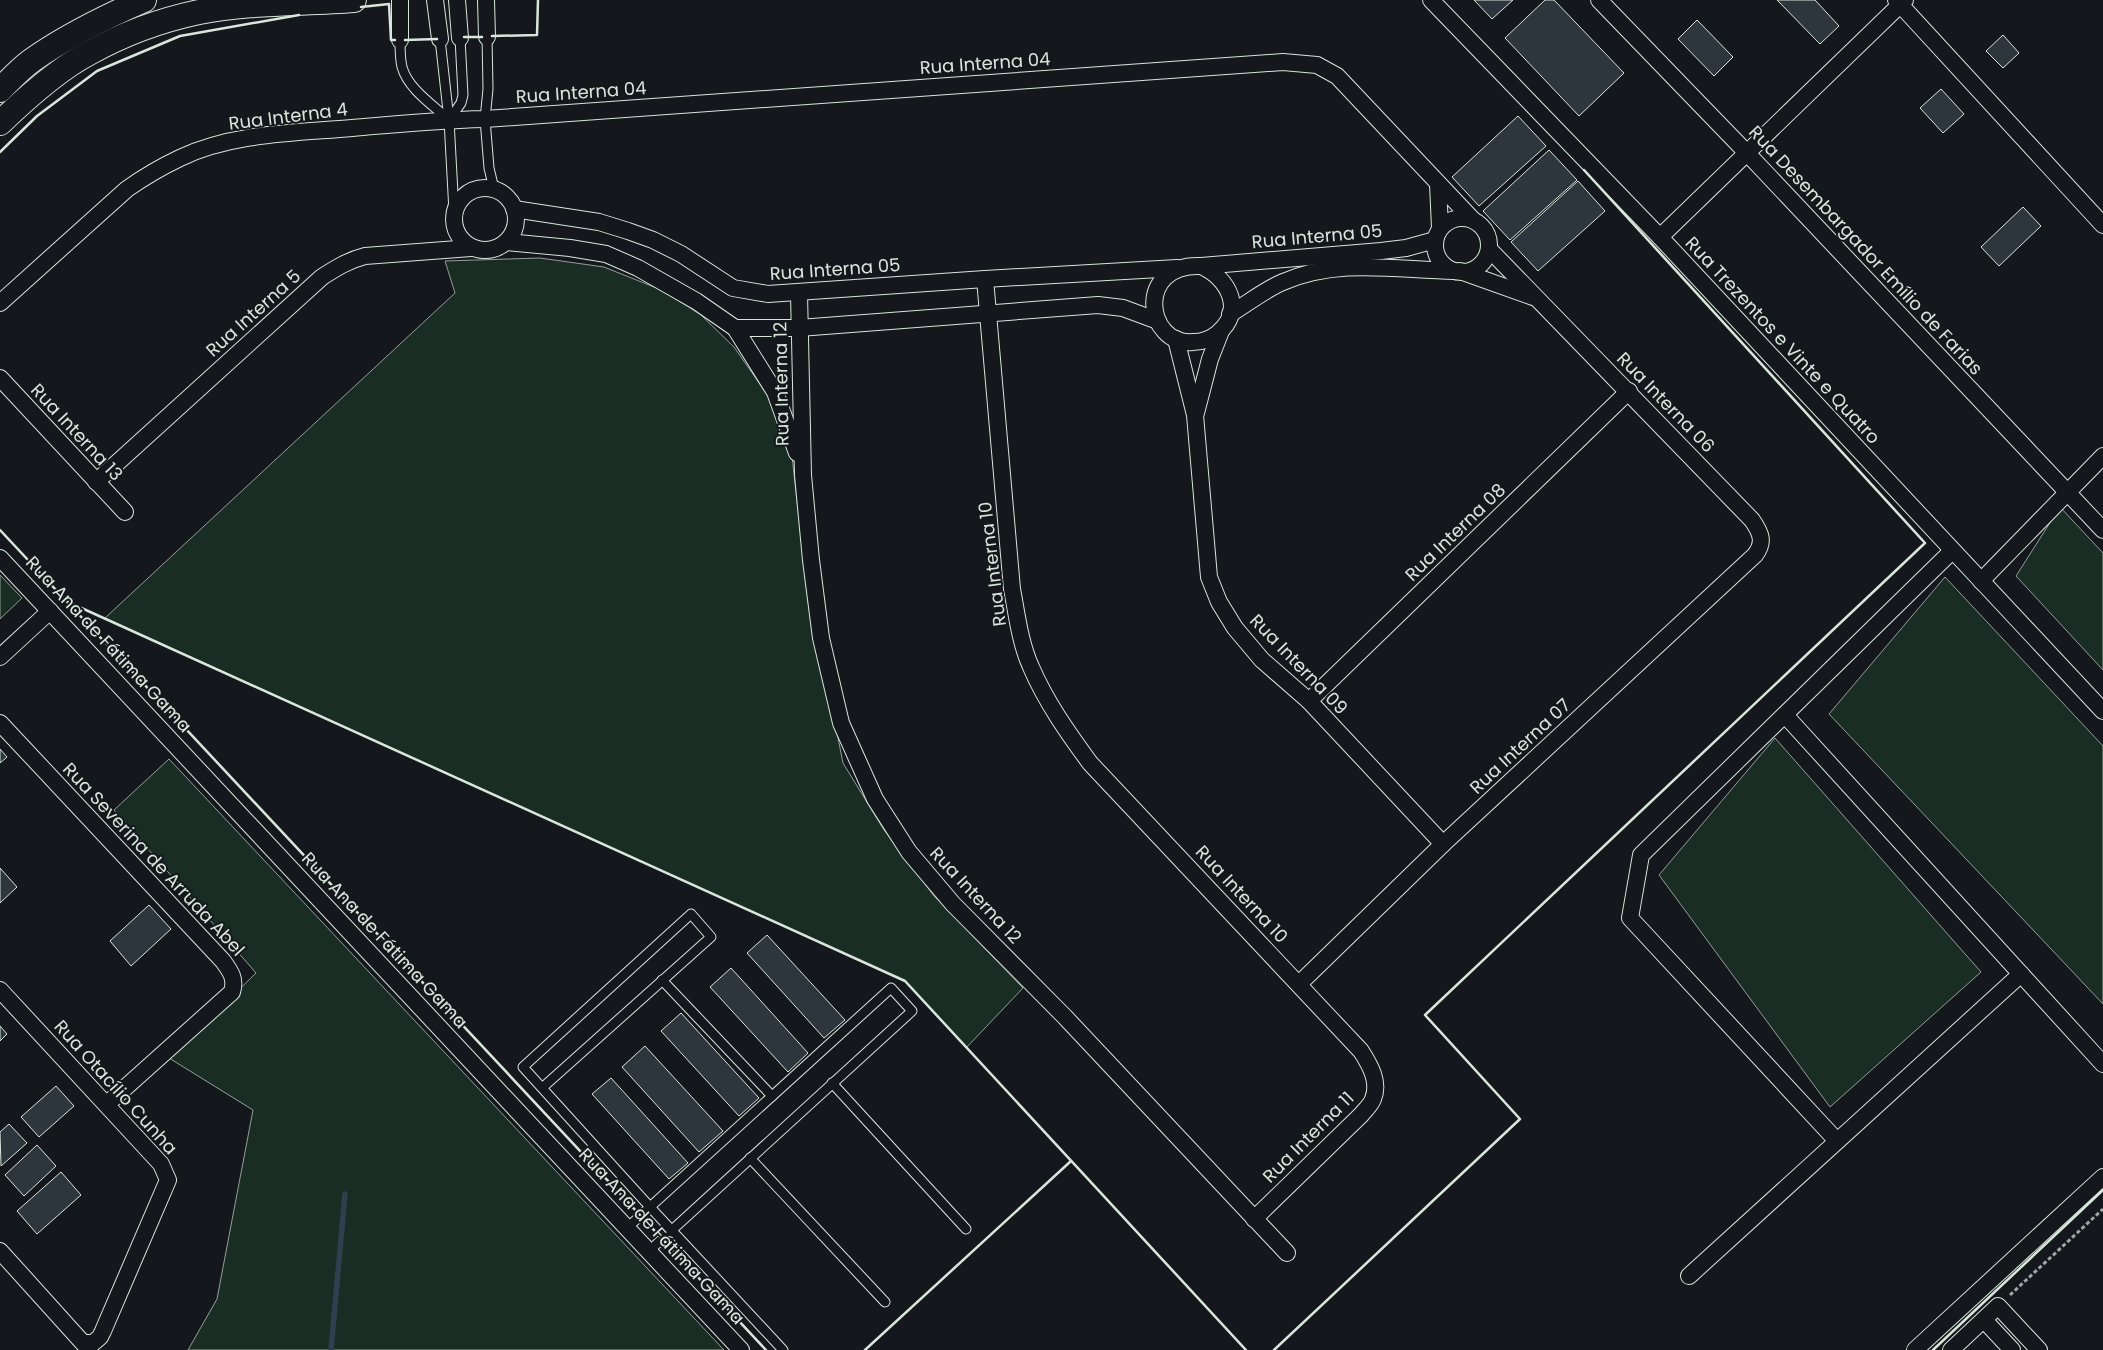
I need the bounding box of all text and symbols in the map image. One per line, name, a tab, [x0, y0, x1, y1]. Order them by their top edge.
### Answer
street label: Rua Interna 04	[919, 46, 1051, 80]
street label: Rua Interna 04	[515, 75, 647, 109]
street label: Rua Interna 4	[227, 96, 349, 136]
street label: Rua Desembargador Emílio de Farias	[1743, 120, 1989, 380]
street label: Rua Interna 05	[1251, 218, 1383, 254]
street label: Rua Trezentos e Vinte e Quatro	[1680, 231, 1886, 449]
street label: Rua Interna 05	[769, 252, 901, 286]
street label: Rua Interna 5	[200, 264, 306, 362]
street label: Rua Interna 12	[767, 322, 795, 446]
street label: Rua Interna 06	[1611, 346, 1721, 458]
street label: Rua Interna 13	[25, 378, 129, 486]
street label: Rua Interna 08	[1399, 478, 1511, 586]
street label: Rua Interna 10	[972, 500, 1012, 628]
street label: Rua Ana de Fátima Gama	[20, 550, 198, 738]
street label: Rua Interna 09	[1245, 608, 1353, 720]
street label: Rua Interna 07	[1464, 693, 1576, 799]
street label: Rua Severina de Arruda Abel	[57, 757, 251, 961]
street label: Rua Interna 10	[1190, 840, 1294, 948]
street label: Rua Interna 12	[924, 841, 1028, 949]
street label: Rua Ana de Fátima Gama	[296, 846, 474, 1034]
street label: Rua Otacílio Cunha	[49, 1014, 183, 1160]
street label: Rua Interna 11	[1257, 1086, 1359, 1188]
street label: Rua Ana de Fátima Gama	[573, 1142, 751, 1330]

